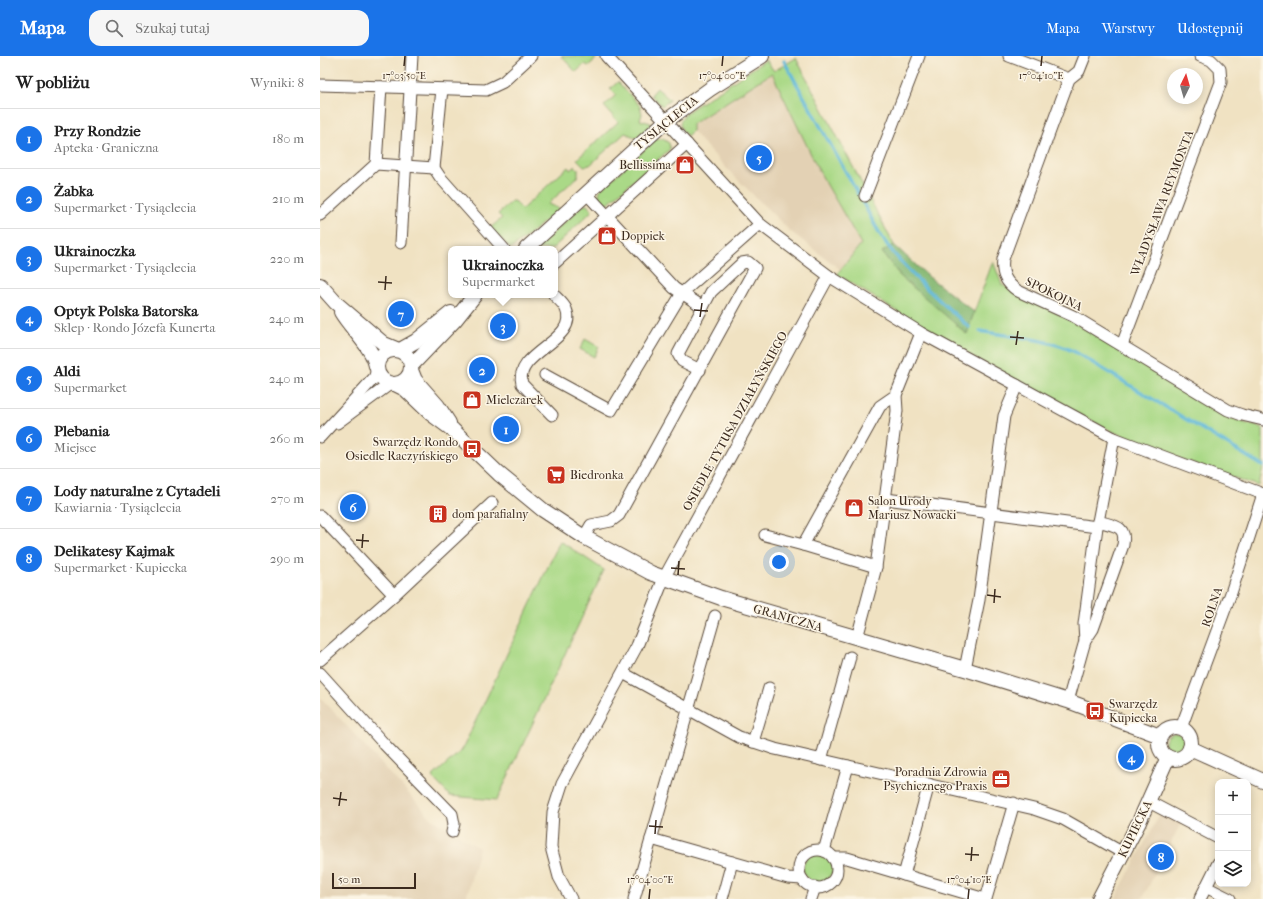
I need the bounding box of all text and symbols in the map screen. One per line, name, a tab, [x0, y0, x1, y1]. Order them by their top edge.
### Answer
search box	[89, 10, 369, 46]
text: Mapa	[20, 17, 65, 39]
icon: search	[103, 17, 125, 39]
text: Szukaj tutaj	[135, 19, 210, 37]
text: Mapa	[1046, 20, 1080, 37]
text: Warstwy	[1102, 20, 1155, 37]
text: Udostępnij	[1177, 20, 1243, 37]
north arrow	[1167, 68, 1203, 104]
text: 17°03'50"E	[382, 70, 426, 82]
text: 17°04'00"E	[699, 70, 745, 82]
text: 17°04'10"E	[1019, 70, 1063, 82]
text: W pobliżu	[16, 72, 90, 92]
text: Wyniki: 8	[250, 75, 304, 90]
street label: TYSIĄCLECIA	[631, 93, 701, 153]
text: Przy Rondzie	[54, 122, 141, 140]
street label: WŁADYSŁAWA REYMONTA	[1127, 128, 1196, 279]
text: 1	[27, 131, 31, 146]
text: 180 m	[272, 131, 304, 146]
text: Apteka · Graniczna	[54, 140, 158, 155]
pin: 5	[746, 143, 772, 173]
shop icon: Bellissima	[674, 154, 696, 176]
place label: Bellissima	[619, 158, 671, 172]
text: Żabka	[54, 182, 93, 200]
text: 2	[26, 191, 32, 206]
text: 210 m	[272, 191, 304, 206]
text: Supermarket · Tysiąclecia	[54, 200, 196, 215]
shop icon: Doppiek	[596, 225, 618, 247]
place label: Doppiek	[621, 229, 666, 243]
text: Ukrainoczka	[54, 242, 135, 260]
popup	[448, 246, 558, 298]
text: 3	[26, 251, 32, 266]
text: 220 m	[270, 251, 304, 266]
text: Ukrainoczka	[462, 256, 544, 274]
text: Supermarket · Tysiąclecia	[54, 260, 196, 275]
text: Supermarket	[462, 274, 535, 289]
street label: SPOKOJNA	[1023, 274, 1085, 314]
pin: 7	[388, 299, 414, 329]
text: Optyk Polska Batorska	[54, 302, 198, 320]
text: 4	[25, 311, 33, 326]
text: 240 m	[269, 311, 304, 326]
pin: 3	[490, 311, 516, 341]
text: Sklep · Rondo Józefa Kunerta	[54, 320, 215, 335]
street label: OSIEDLE TYTUSA DZIAŁYŃSKIEGO	[679, 328, 790, 513]
pin: 2	[469, 355, 495, 385]
text: Aldi	[54, 362, 80, 380]
text: 5	[26, 371, 32, 386]
text: 240 m	[269, 371, 304, 386]
text: Supermarket	[54, 380, 127, 395]
shop icon: Mielczarek	[461, 389, 483, 411]
place label: Mielczarek	[486, 393, 544, 407]
pin: 1	[493, 414, 519, 444]
text: Plebania	[54, 422, 109, 440]
text: 6	[25, 431, 33, 446]
text: 260 m	[270, 431, 304, 446]
place label: Swarzędz Rondo Osiedle Raczyńskiego	[346, 435, 458, 463]
bus stop icon: Swarzędz Rondo Osiedle Raczyńskiego	[461, 438, 483, 460]
text: Miejsce	[54, 440, 96, 455]
supermarket icon: Biedronka	[545, 464, 567, 486]
place label: Biedronka	[570, 468, 624, 482]
text: Lody naturalne z Cytadeli	[54, 482, 220, 500]
text: 7	[26, 491, 32, 506]
text: 270 m	[270, 491, 304, 506]
pin: 6	[340, 492, 366, 522]
place label: Salon Urody Mariusz Nowacki	[868, 494, 957, 522]
shop icon: Salon Urody Mariusz Nowacki	[843, 497, 865, 519]
text: Kawiarnia · Tysiąclecia	[54, 500, 181, 515]
building icon: dom parafialny	[427, 503, 449, 525]
place label: dom parafialny	[452, 507, 529, 521]
text: Delikatesy Kajmak	[54, 542, 174, 560]
text: 8	[26, 551, 32, 566]
text: 290 m	[270, 551, 304, 566]
your location	[769, 552, 789, 572]
text: Supermarket · Kupiecka	[54, 560, 187, 575]
street label: ROLNA	[1199, 585, 1225, 629]
street label: GRANICZNA	[752, 601, 825, 635]
place label: Swarzędz Kupiecka	[1109, 697, 1158, 725]
bus stop icon: Swarzędz Kupiecka	[1084, 700, 1106, 722]
pin: 4	[1118, 742, 1144, 772]
place label: Poradnia Zdrowia Psychicznego Praxis	[883, 765, 988, 793]
office icon: Poradnia Zdrowia Psychicznego Praxis	[990, 768, 1012, 790]
map controls	[1215, 779, 1251, 887]
button: +	[1215, 779, 1251, 815]
street label: KUPIECKA	[1115, 798, 1155, 860]
button: −	[1215, 815, 1251, 851]
pin: 8	[1148, 842, 1174, 872]
button: layers	[1215, 851, 1251, 887]
scale bar	[332, 871, 416, 890]
text: 50 m	[338, 873, 360, 886]
text: 17°04'00"E	[627, 874, 673, 886]
text: 17°04'10"E	[947, 874, 991, 886]

